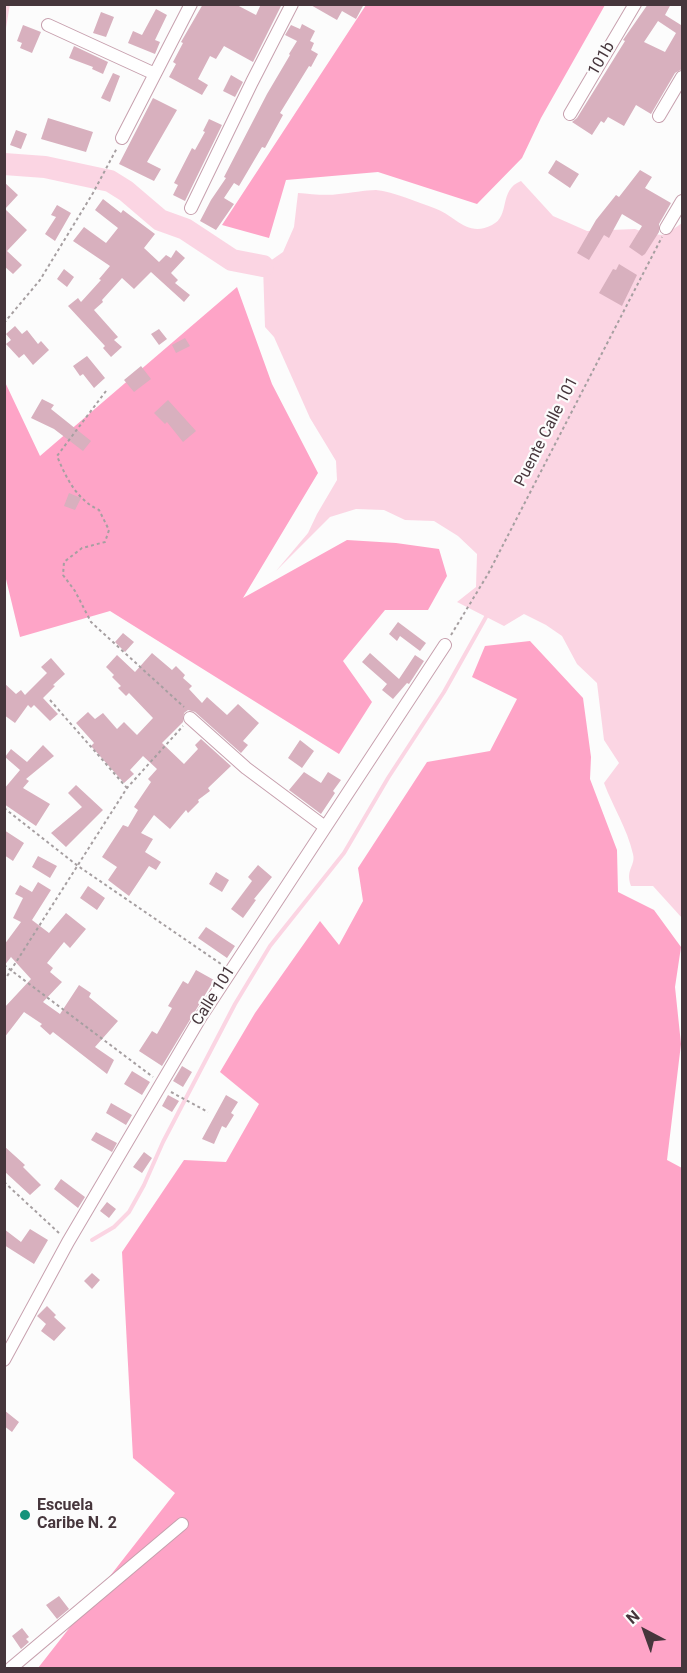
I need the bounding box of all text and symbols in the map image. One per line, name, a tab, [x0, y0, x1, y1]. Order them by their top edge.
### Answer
street label: 101b	[585, 39, 619, 79]
street label: Puente Calle 101	[511, 374, 583, 490]
street label: Calle 101	[188, 963, 240, 1029]
place label: Escuela Caribe N. 2	[37, 1496, 117, 1534]
marker: Escuela Caribe N. 2	[18, 1508, 32, 1522]
north arrow	[615, 1601, 675, 1661]
text: N	[622, 1606, 643, 1628]

